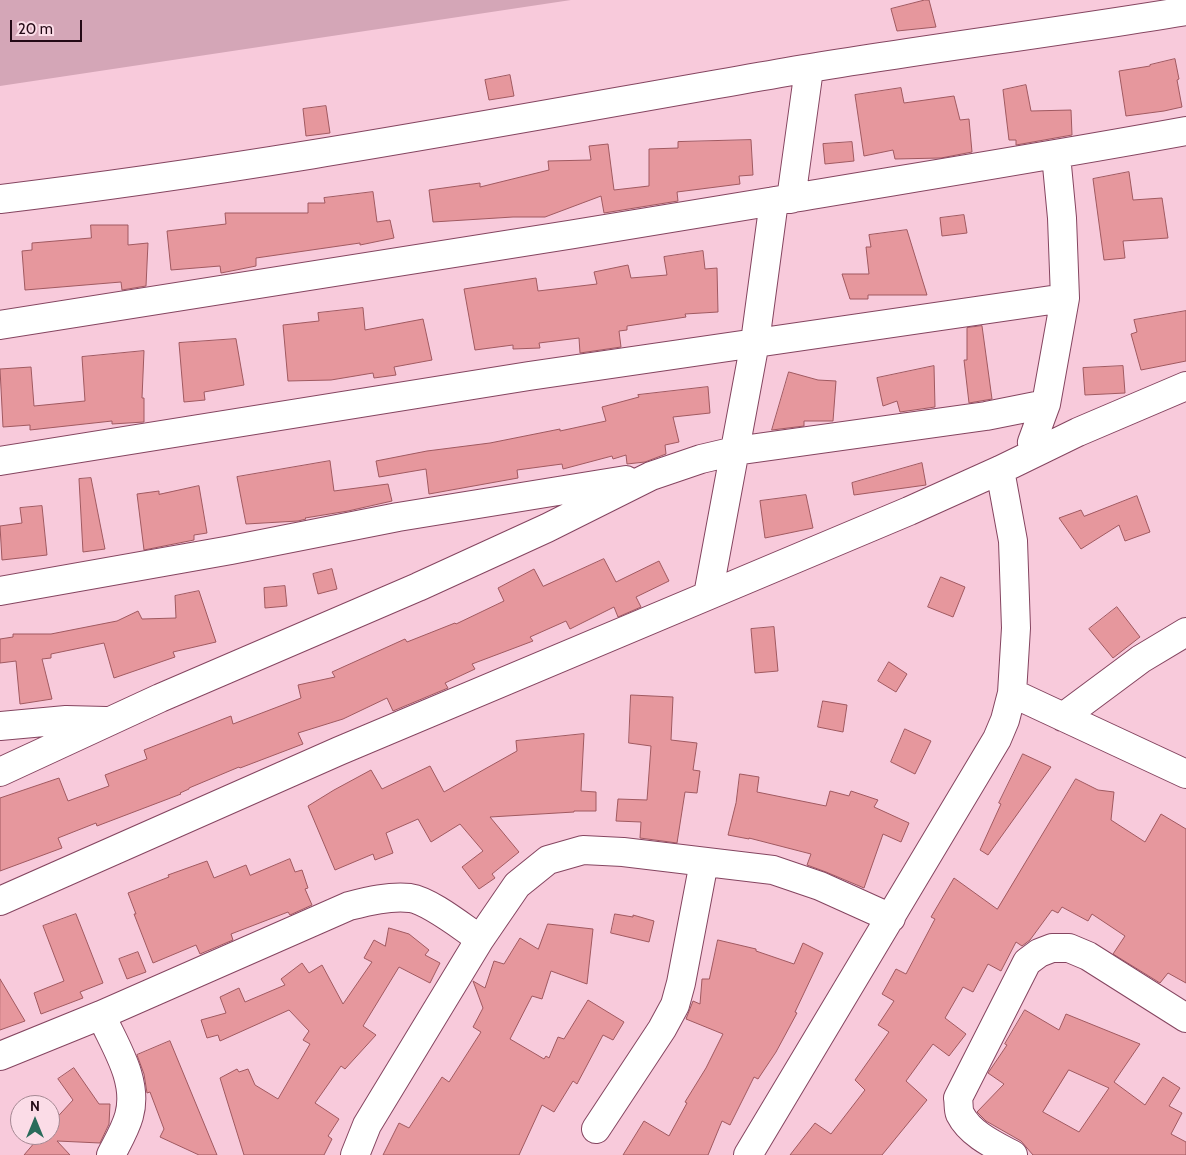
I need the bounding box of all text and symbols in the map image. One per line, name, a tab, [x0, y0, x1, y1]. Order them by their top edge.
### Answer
scale bar	[12, 10, 85, 42]
text: 20 m	[18, 20, 53, 38]
north arrow	[10, 1095, 60, 1145]
text: N	[30, 1097, 40, 1115]

